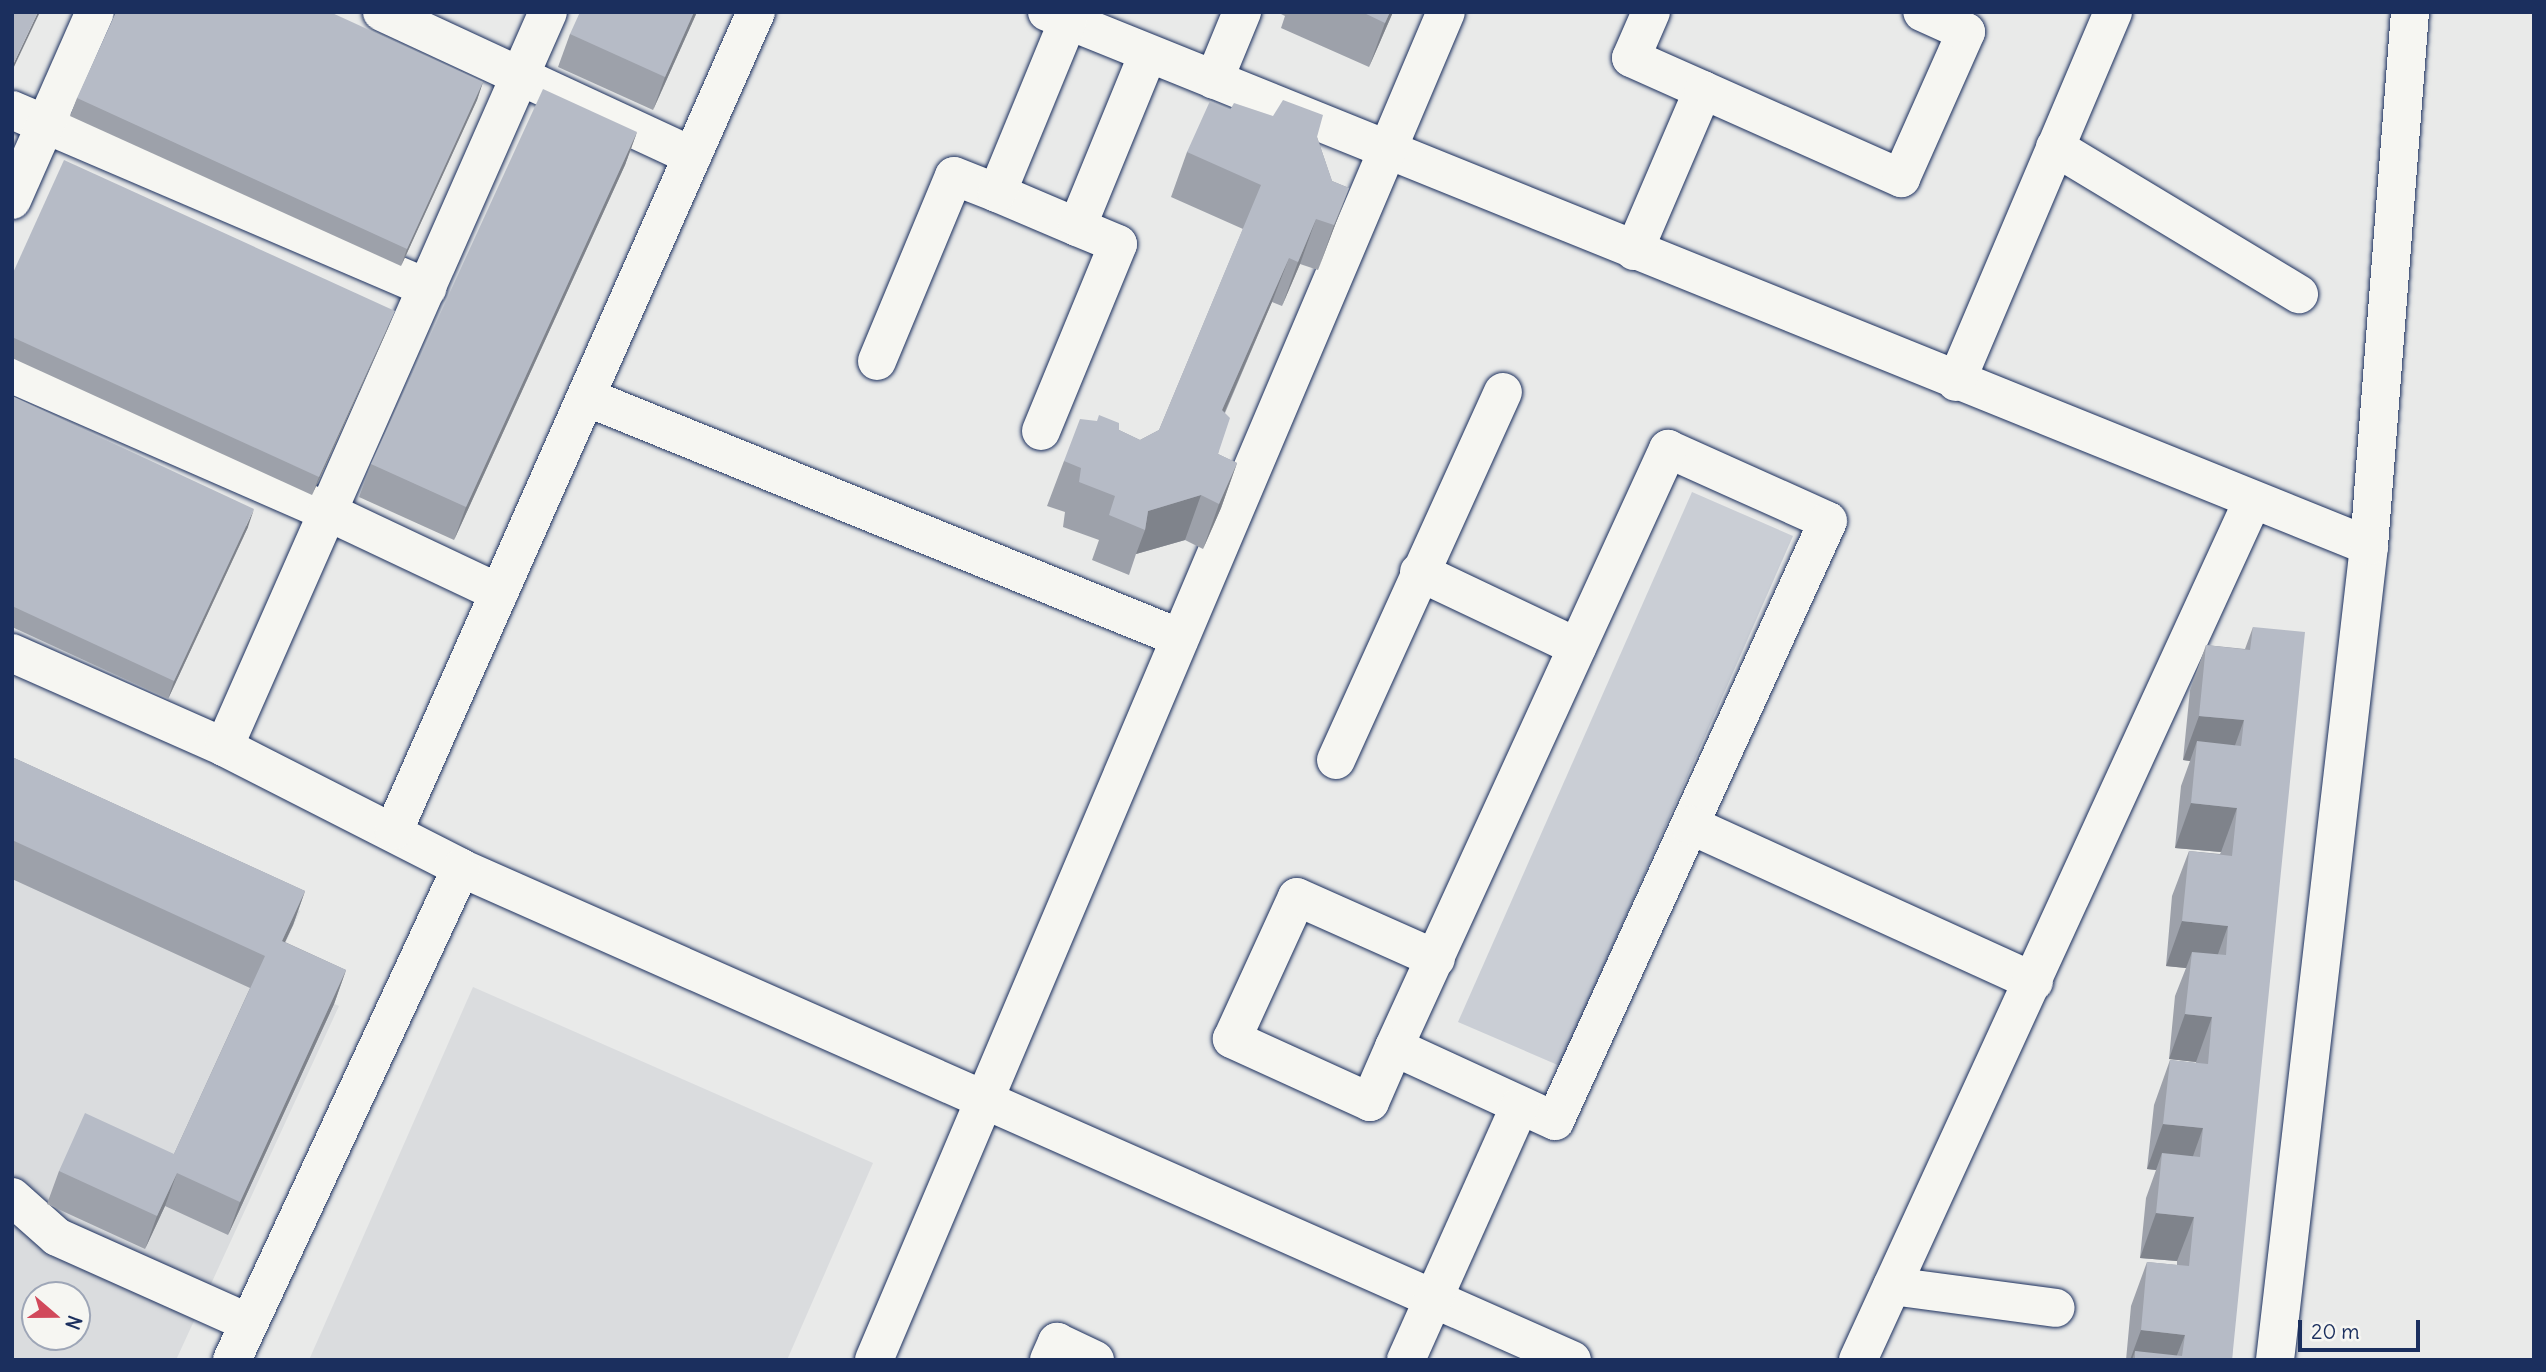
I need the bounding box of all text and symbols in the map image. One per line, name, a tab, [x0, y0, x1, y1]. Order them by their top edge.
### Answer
north arrow	[21, 1281, 91, 1351]
scale bar	[2301, 1306, 2424, 1350]
text: N	[60, 1312, 87, 1333]
text: 20 m	[2311, 1318, 2360, 1345]

